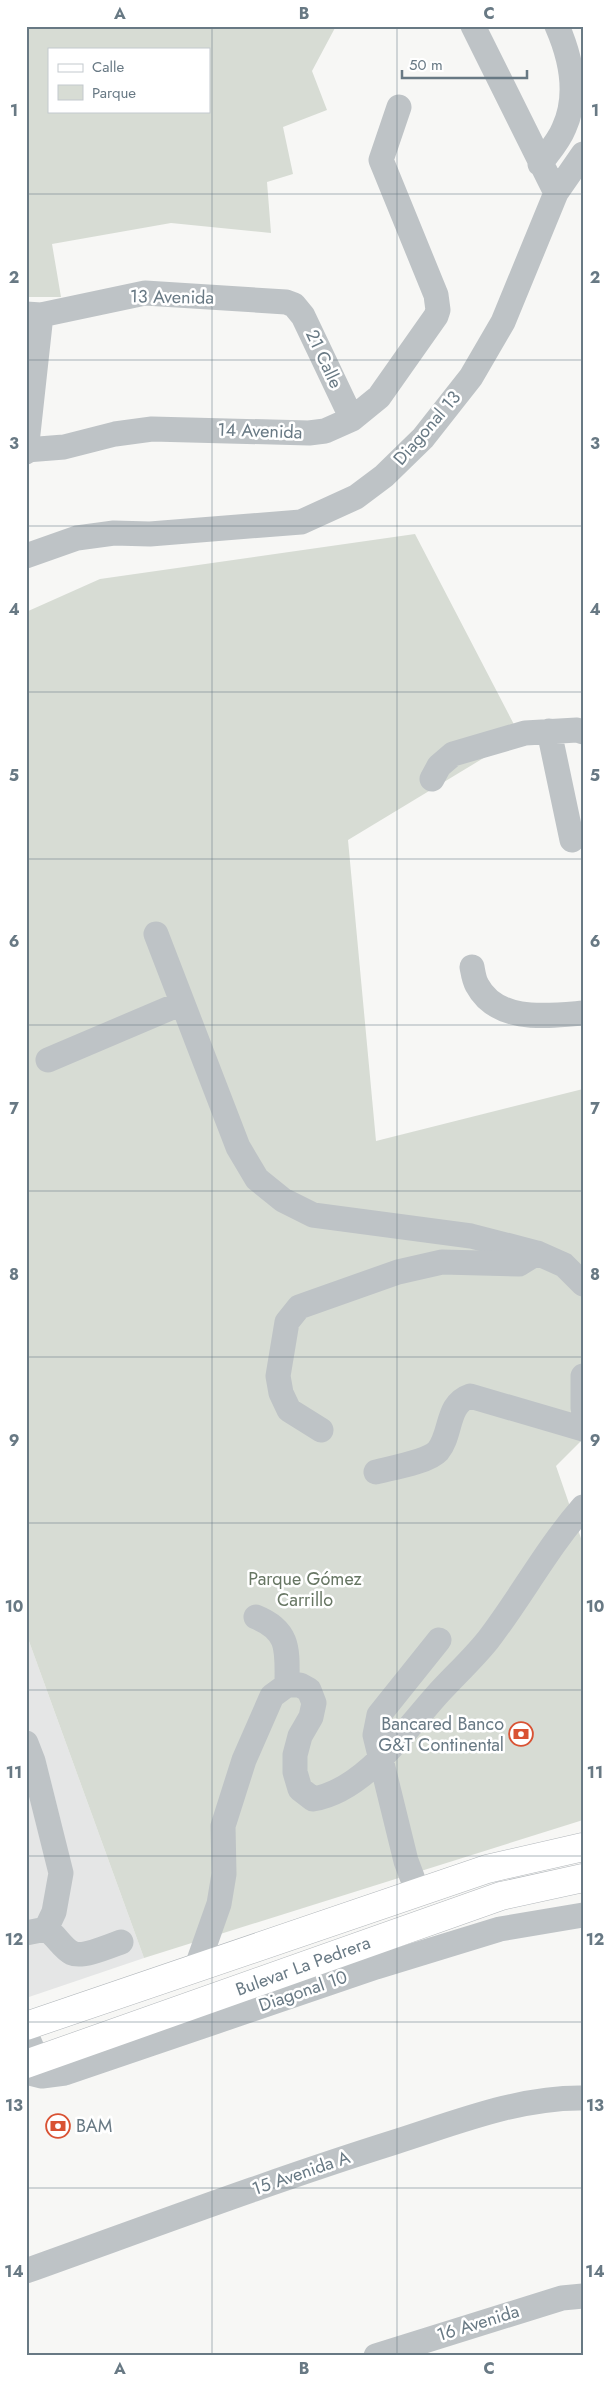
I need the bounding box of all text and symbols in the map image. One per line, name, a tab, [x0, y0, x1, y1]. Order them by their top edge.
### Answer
text: A	[113, 2, 126, 25]
text: B	[299, 2, 309, 25]
text: C	[483, 2, 495, 25]
legend	[48, 48, 210, 112]
scale bar	[402, 48, 526, 80]
text: 50 m	[409, 54, 443, 76]
text: Calle	[92, 56, 124, 78]
text: Parque	[92, 82, 136, 104]
text: 1	[10, 99, 18, 122]
text: 1	[591, 99, 599, 122]
text: 2	[9, 266, 19, 289]
text: 2	[590, 266, 600, 289]
street label: 13 Avenida	[130, 283, 214, 311]
street label: 21 Calle	[299, 325, 349, 393]
street label: Diagonal 13	[387, 385, 467, 471]
street label: 14 Avenida	[217, 417, 303, 445]
text: 3	[9, 432, 19, 455]
text: 3	[590, 432, 600, 455]
text: 4	[8, 598, 20, 621]
text: 4	[589, 598, 601, 621]
text: 5	[9, 764, 19, 787]
text: 5	[590, 764, 600, 787]
text: 6	[9, 930, 19, 953]
text: 6	[590, 930, 600, 953]
text: 7	[9, 1097, 19, 1120]
text: 7	[590, 1097, 600, 1120]
text: 8	[9, 1263, 19, 1286]
text: 8	[590, 1263, 600, 1286]
text: 9	[9, 1429, 19, 1452]
text: 9	[590, 1429, 600, 1452]
park label: Parque Gómez Carrillo	[248, 1566, 362, 1613]
text: 10	[5, 1595, 23, 1618]
text: 10	[586, 1595, 604, 1618]
place label: Bancared Banco G&T Continental	[378, 1711, 504, 1758]
bank icon: Bancared Banco G&T Continental	[508, 1721, 534, 1747]
text: 11	[6, 1761, 22, 1784]
text: 11	[587, 1761, 603, 1784]
text: 12	[5, 1928, 23, 1951]
text: 12	[586, 1928, 604, 1951]
street label: Bulevar La Pedrera	[232, 1930, 374, 2002]
street label: Diagonal 10	[255, 1964, 351, 2018]
text: 13	[5, 2094, 23, 2117]
text: 13	[586, 2094, 604, 2117]
bank icon: BAM	[45, 2113, 71, 2139]
place label: BAM	[76, 2113, 112, 2139]
street label: 15 Avenida A	[249, 2144, 354, 2202]
text: 14	[4, 2260, 24, 2283]
text: 14	[585, 2260, 605, 2283]
street label: 16 Avenida	[434, 2298, 522, 2348]
text: A	[113, 2357, 126, 2380]
text: B	[299, 2357, 309, 2380]
text: C	[483, 2357, 495, 2380]

